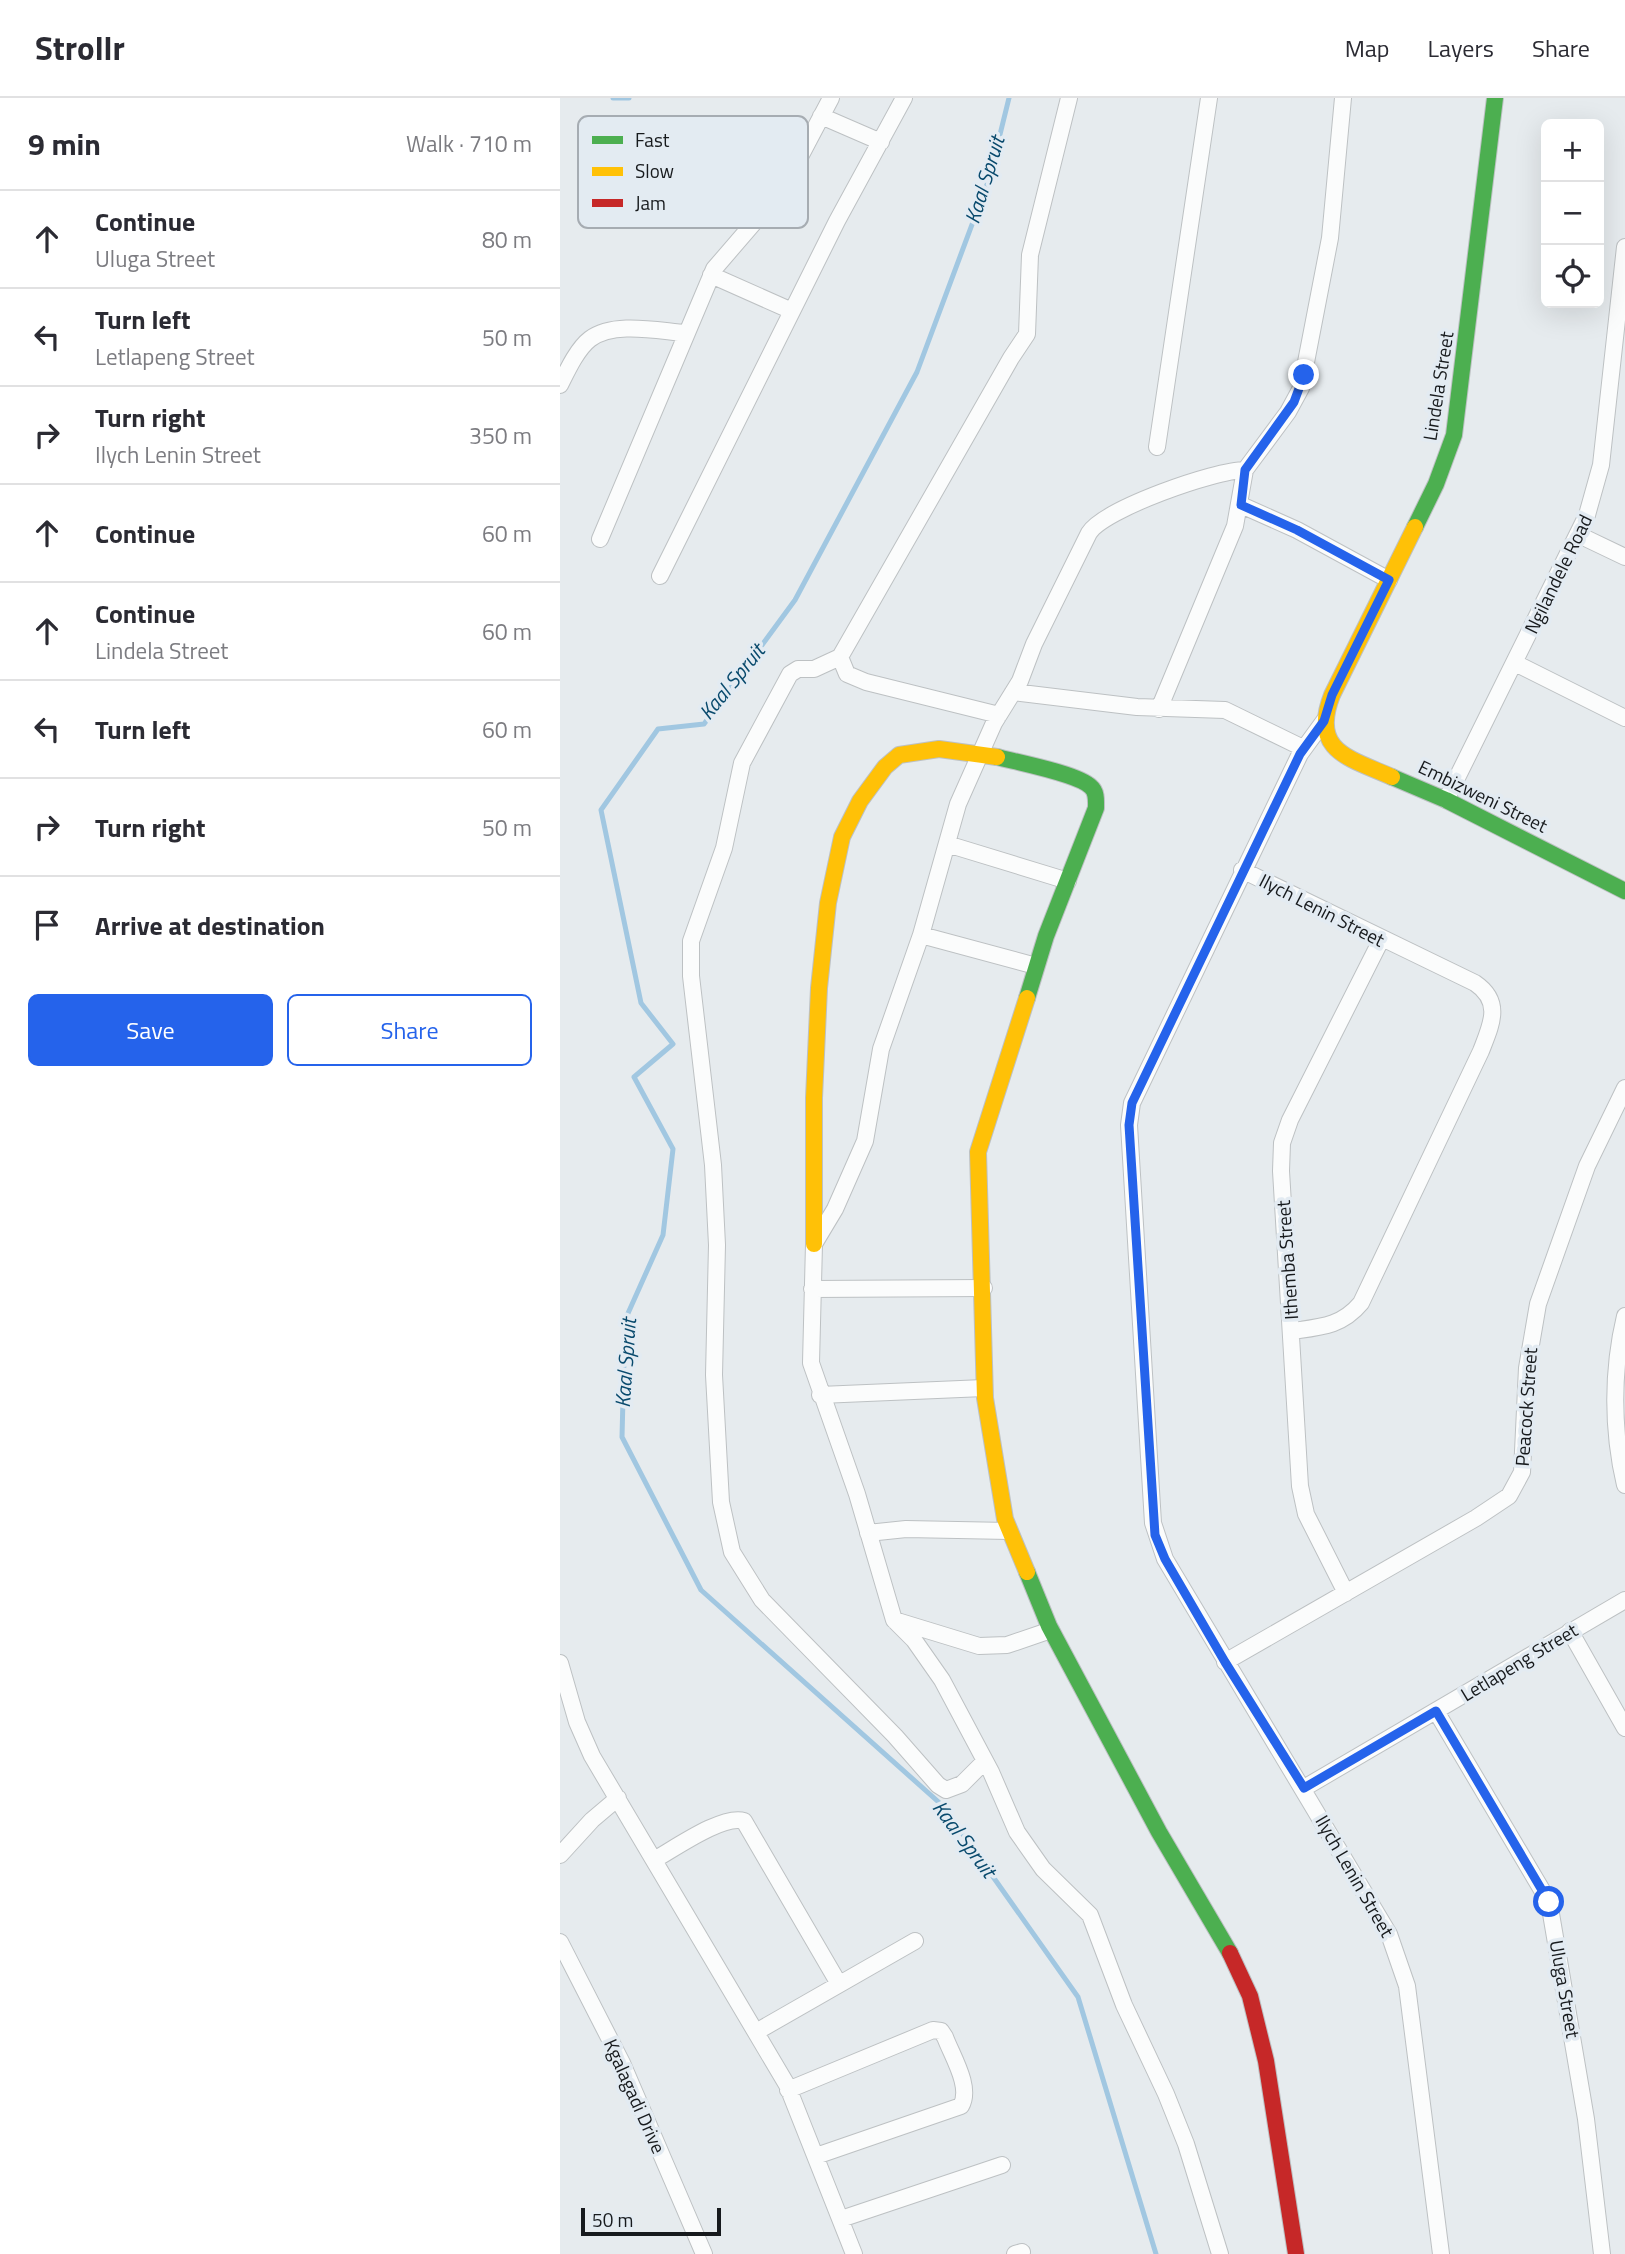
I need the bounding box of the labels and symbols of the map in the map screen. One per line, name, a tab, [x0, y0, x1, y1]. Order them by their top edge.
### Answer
legend	[578, 116, 808, 228]
text: Fast	[635, 125, 670, 154]
water label: Kaal Spruit	[956, 130, 1013, 227]
text: Slow	[635, 156, 674, 185]
text: Jam	[635, 188, 666, 217]
street label: Lindela Street	[1415, 329, 1460, 443]
route end	[1288, 359, 1319, 390]
street label: Ngilandele Road	[1516, 509, 1599, 638]
water label: Kaal Spruit	[691, 635, 773, 726]
street label: Embizweni Street	[1414, 752, 1553, 840]
street label: Ilych Lenin Street	[1255, 866, 1390, 954]
street label: Ithemba Street	[1268, 1199, 1305, 1321]
water label: Kaal Spruit	[606, 1315, 644, 1409]
street label: Peacock Street	[1507, 1346, 1544, 1467]
street label: Letlapeng Street	[1455, 1615, 1583, 1708]
water label: Kaal Spruit	[925, 1793, 1006, 1886]
street label: Ilych Lenin Street	[1309, 1809, 1402, 1943]
route start	[1533, 1886, 1564, 1917]
street label: Uluga Street	[1543, 1938, 1588, 2041]
street label: Kgalagadi Drive	[597, 2034, 674, 2158]
scale bar	[581, 2205, 721, 2237]

